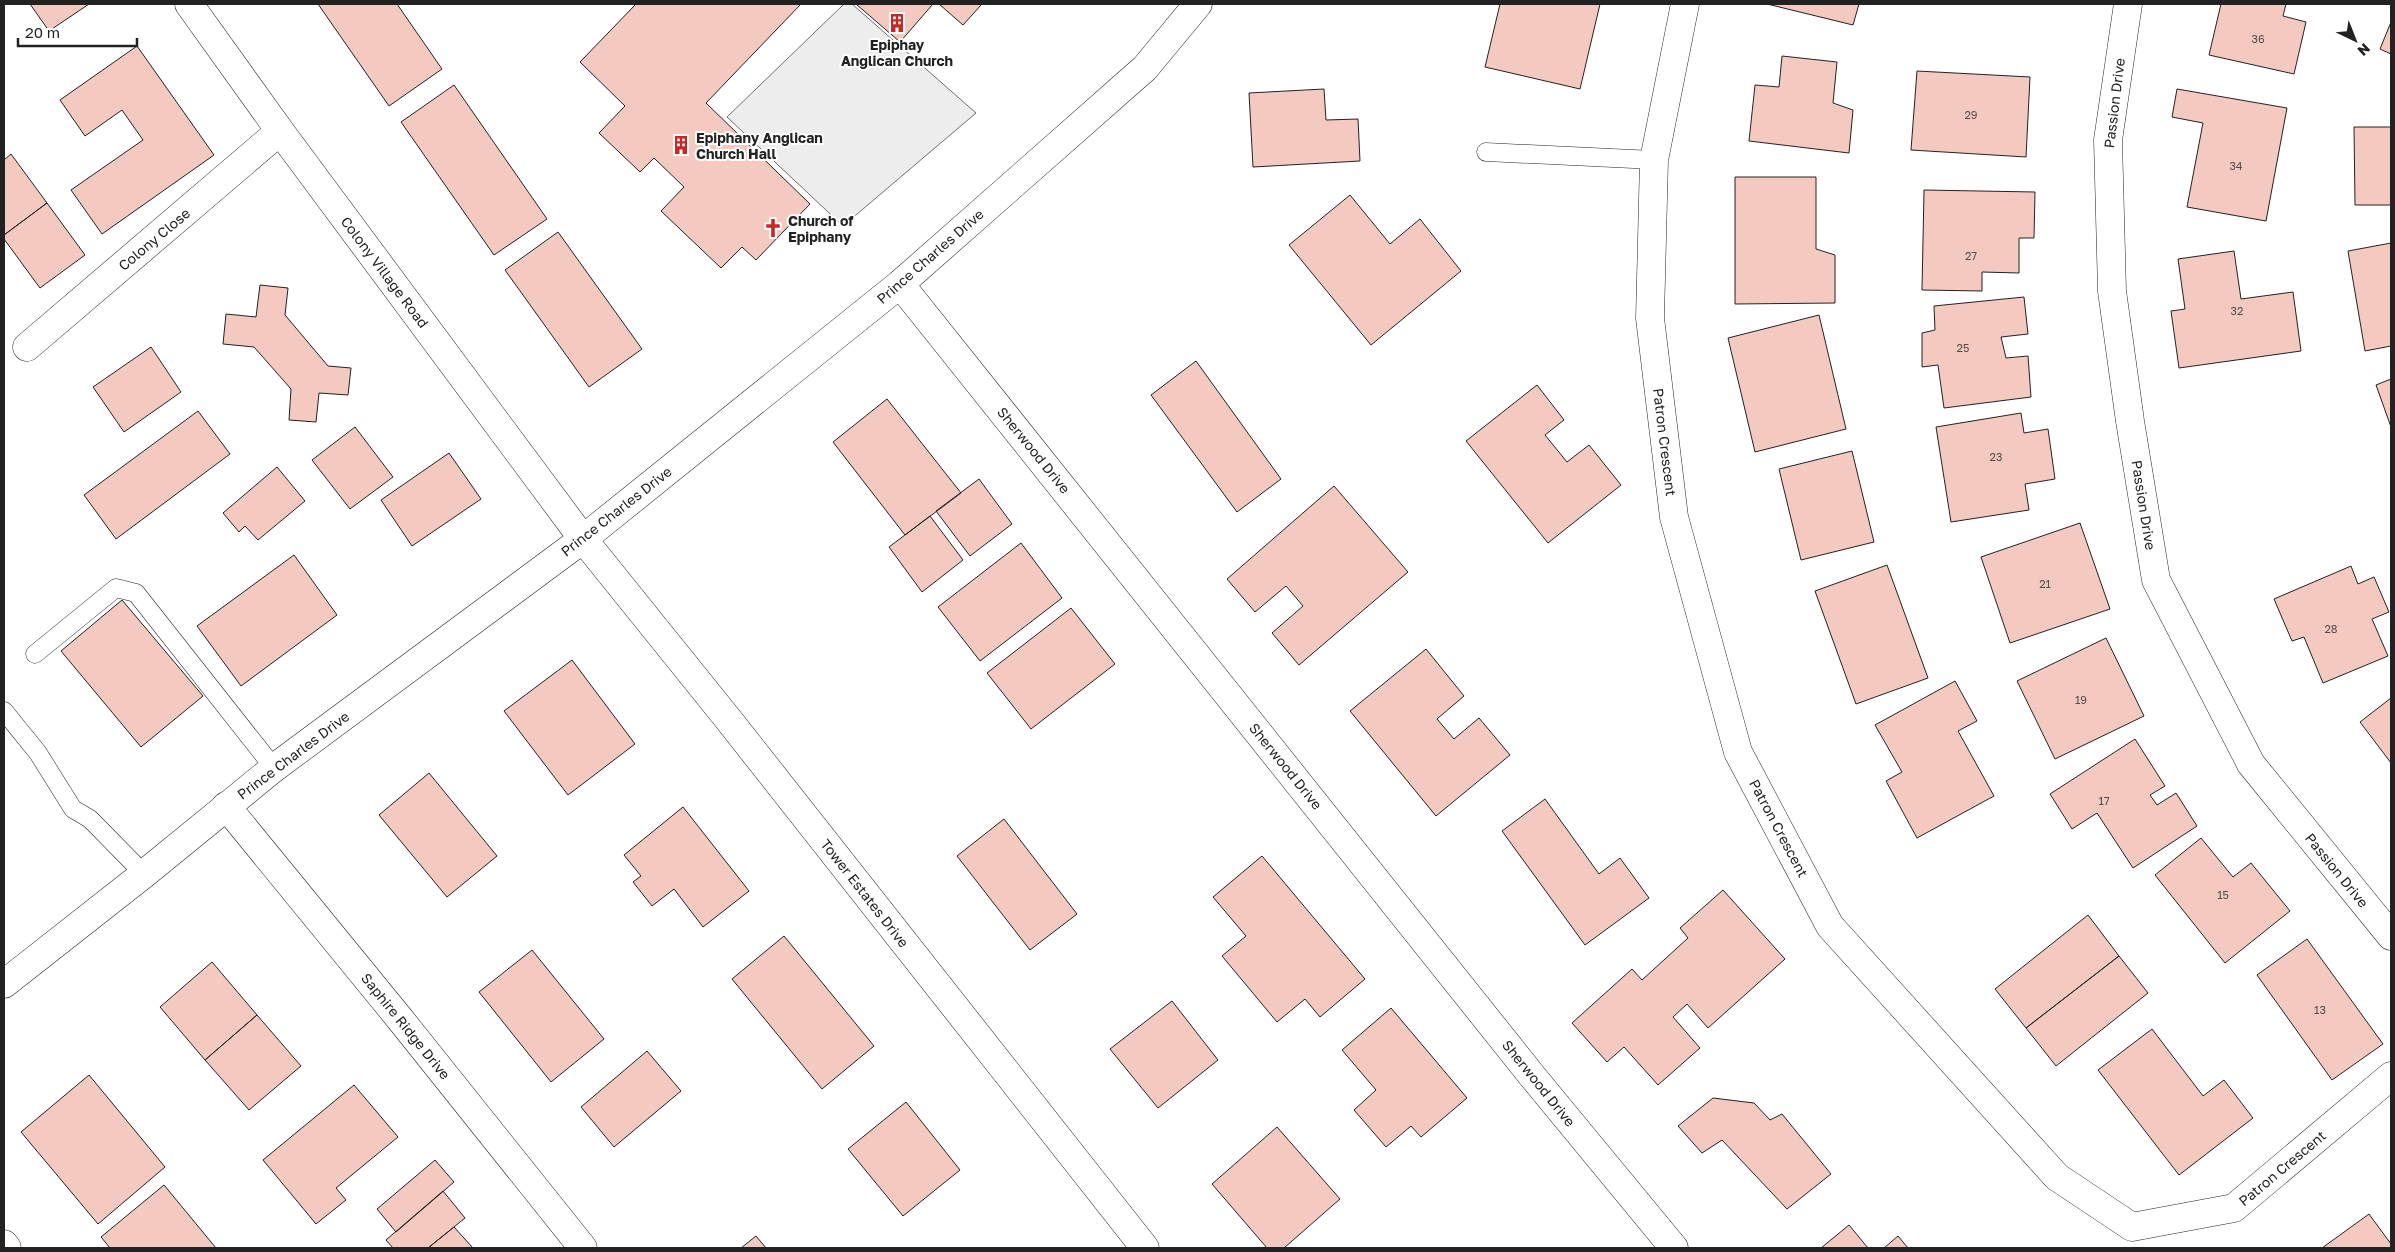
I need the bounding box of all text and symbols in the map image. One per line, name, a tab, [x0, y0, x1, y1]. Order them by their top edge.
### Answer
building icon: Epiphay Anglican Church	[886, 12, 908, 34]
scale bar	[18, 15, 136, 47]
north arrow	[2330, 15, 2380, 65]
text: 20 m	[25, 23, 60, 41]
house number: 36	[2251, 32, 2265, 45]
place label: Epiphay Anglican Church	[841, 36, 953, 69]
text: N	[2355, 40, 2374, 60]
street label: Passion Drive	[2100, 57, 2128, 149]
house number: 29	[1964, 108, 1978, 121]
place label: Epiphany Anglican Church Hall	[696, 129, 823, 162]
building icon: Epiphany Anglican Church Hall	[670, 134, 692, 156]
house number: 34	[2229, 159, 2243, 172]
street label: Colony Close	[115, 204, 193, 274]
street label: Prince Charles Drive	[873, 205, 987, 307]
place label: Church of Epiphany	[788, 212, 854, 245]
street label: Colony Village Road	[338, 213, 432, 331]
church icon: Church of Epiphany	[762, 217, 784, 239]
house number: 27	[1965, 249, 1977, 262]
house number: 32	[2231, 304, 2243, 317]
house number: 25	[1957, 341, 1969, 354]
street label: Patron Crescent	[1650, 387, 1680, 497]
street label: Sherwood Drive	[994, 403, 1074, 497]
house number: 23	[1990, 450, 2002, 463]
street label: Passion Drive	[2129, 459, 2159, 551]
street label: Prince Charles Drive	[557, 462, 675, 560]
house number: 21	[2039, 577, 2051, 590]
house number: 28	[2324, 622, 2338, 635]
house number: 19	[2075, 693, 2087, 706]
street label: Prince Charles Drive	[234, 707, 352, 803]
street label: Sherwood Drive	[1246, 719, 1326, 813]
street label: Patron Crescent	[1746, 776, 1812, 880]
house number: 17	[2098, 794, 2110, 807]
street label: Passion Drive	[2302, 829, 2372, 911]
street label: Tower Estates Drive	[817, 836, 913, 950]
house number: 15	[2217, 888, 2229, 901]
street label: Saphire Ridge Drive	[358, 970, 454, 1082]
house number: 13	[2314, 1003, 2326, 1016]
street label: Sherwood Drive	[1499, 1036, 1579, 1130]
street label: Patron Crescent	[2235, 1127, 2329, 1209]

